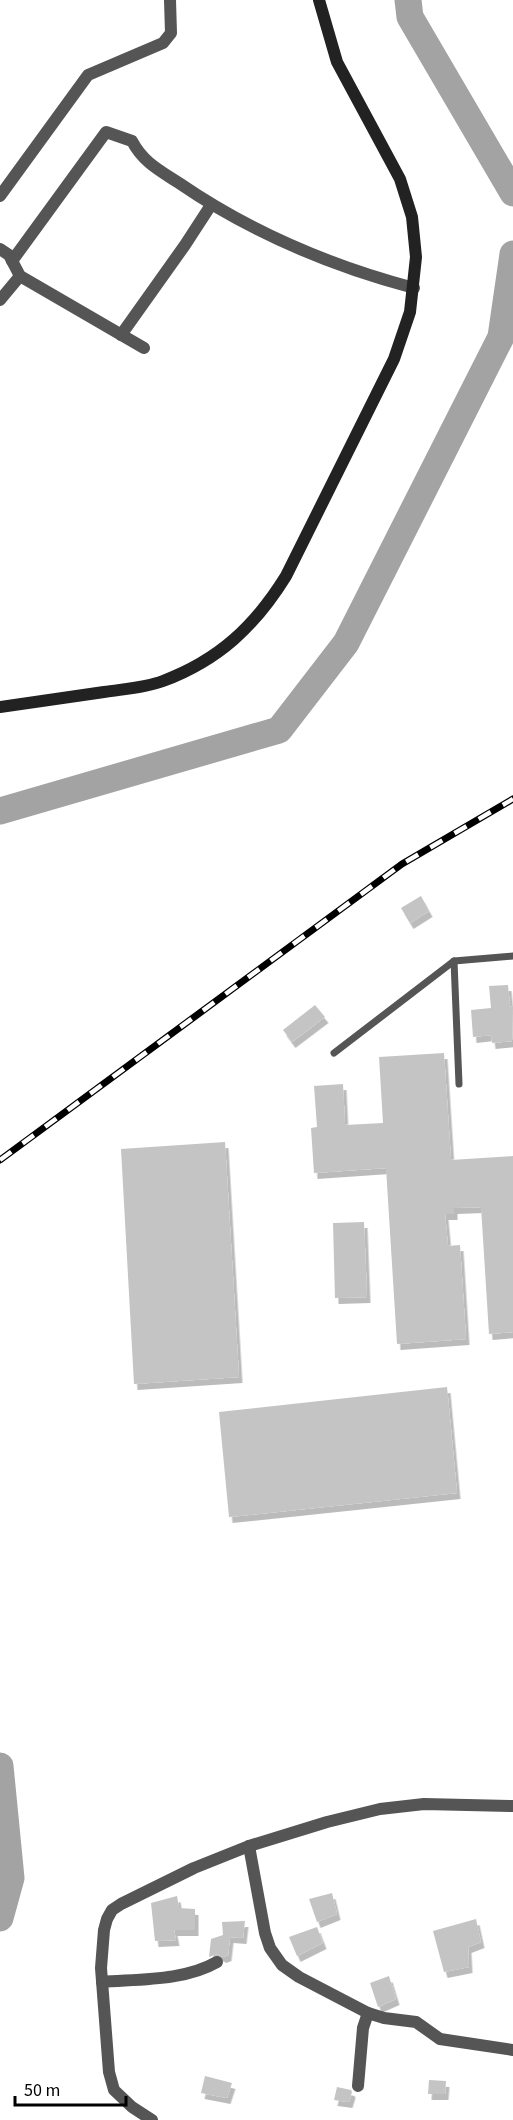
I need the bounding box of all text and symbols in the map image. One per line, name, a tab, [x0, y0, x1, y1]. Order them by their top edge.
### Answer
scale bar	[15, 2069, 126, 2107]
text: 50 m	[24, 2078, 60, 2103]

